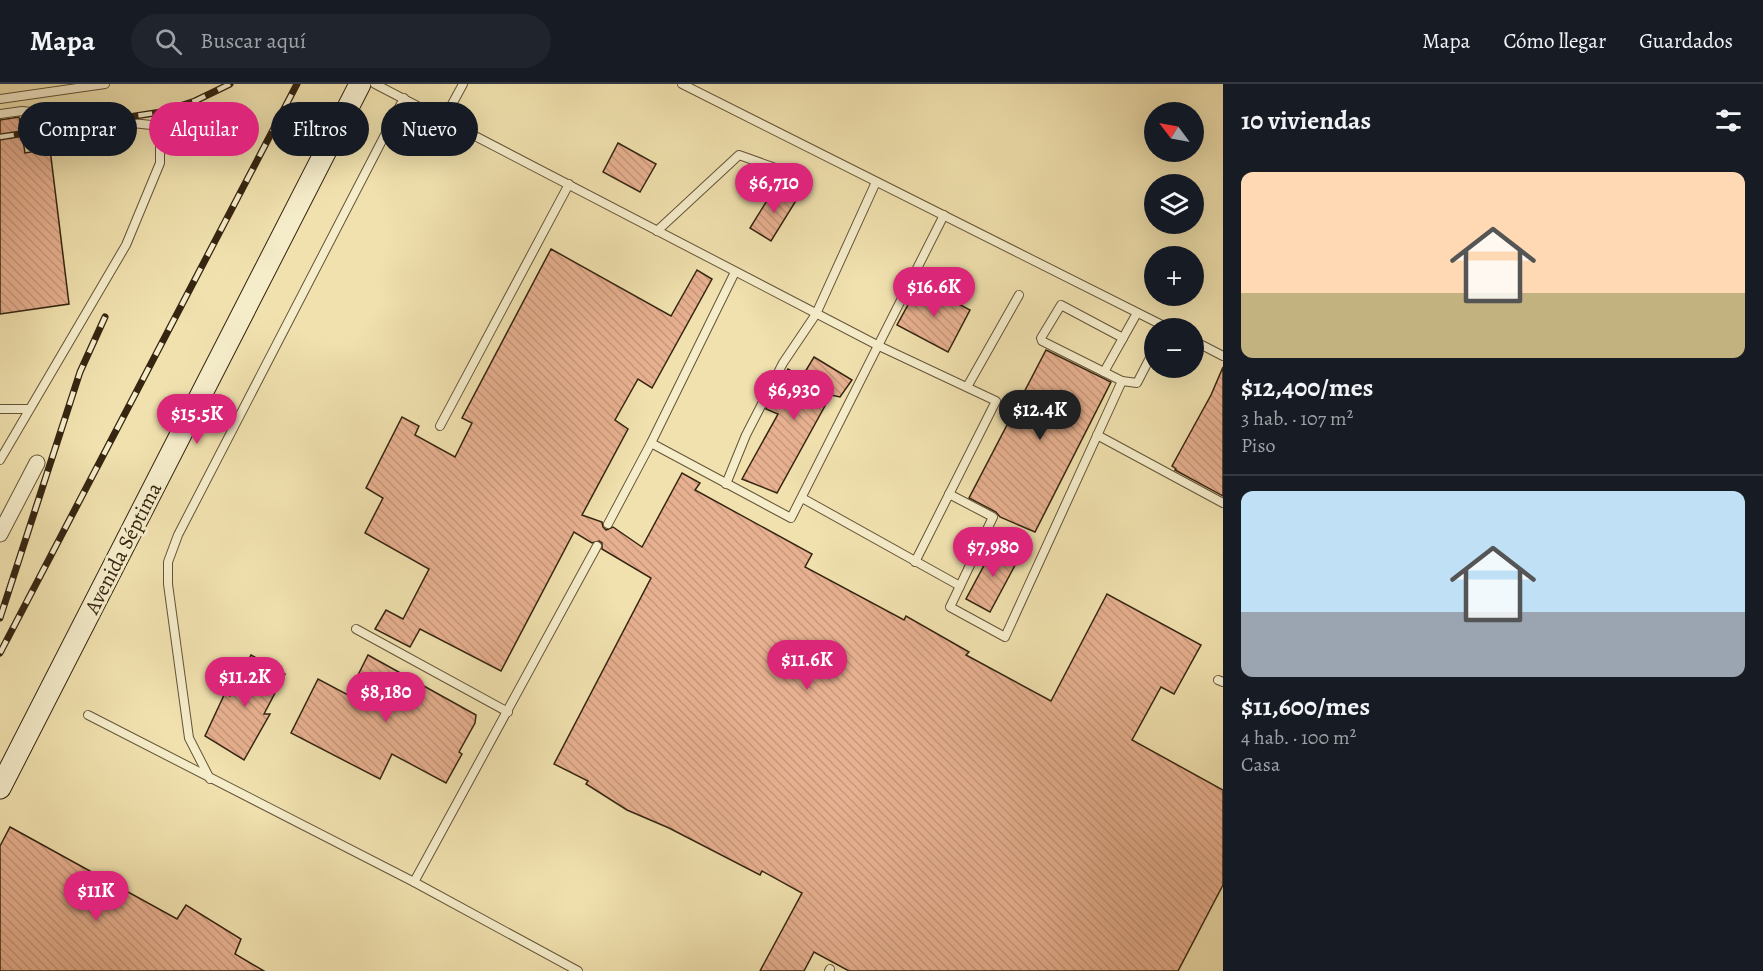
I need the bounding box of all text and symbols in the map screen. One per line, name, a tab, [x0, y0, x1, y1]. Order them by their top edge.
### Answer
search box	[131, 14, 551, 68]
text: Mapa	[30, 22, 95, 60]
icon: search	[152, 25, 185, 58]
text: Buscar aquí	[200, 26, 306, 56]
text: Mapa	[1422, 27, 1470, 55]
text: Cómo llegar	[1503, 27, 1606, 55]
text: Guardados	[1639, 27, 1733, 55]
chip: Comprar	[18, 102, 137, 156]
chip: Alquilar	[149, 102, 259, 156]
chip: Filtros	[271, 102, 369, 156]
chip: Nuevo	[381, 102, 478, 156]
north arrow	[1144, 102, 1204, 162]
map controls	[1144, 102, 1204, 378]
text: 10 viviendas	[1241, 103, 1371, 138]
icon: filters	[1712, 104, 1745, 137]
pin: $6,710	[725, 163, 823, 214]
text: $6,710	[749, 169, 799, 196]
button: layers	[1144, 174, 1204, 234]
icon: home	[1439, 211, 1547, 319]
button: +	[1144, 246, 1204, 306]
pin: $16.6K	[885, 267, 983, 318]
text: $16.6K	[907, 273, 961, 300]
button: −	[1144, 318, 1204, 378]
pin: $6,930	[745, 370, 843, 421]
text: $12,400/mes	[1241, 370, 1373, 405]
text: $6,930	[768, 376, 820, 403]
pin: $12.4K	[991, 390, 1089, 441]
pin: $15.5K	[148, 394, 246, 445]
text: $12.4K	[1013, 396, 1067, 423]
text: $15.5K	[171, 400, 223, 427]
text: 3 hab. · 107 m²	[1241, 405, 1353, 432]
text: Piso	[1241, 432, 1275, 459]
street label: Avenida Séptima	[77, 477, 168, 620]
pin: $7,980	[944, 527, 1042, 578]
icon: home	[1439, 530, 1547, 638]
text: $7,980	[967, 533, 1019, 560]
pin: $11.6K	[758, 640, 856, 691]
text: $11.6K	[781, 646, 833, 673]
pin: $11.2K	[196, 657, 294, 708]
text: $11.2K	[219, 663, 271, 690]
pin: $8,180	[337, 672, 435, 723]
text: $8,180	[360, 678, 412, 705]
text: $11,600/mes	[1241, 689, 1370, 724]
text: 4 hab. · 100 m²	[1241, 724, 1356, 751]
text: Casa	[1241, 751, 1280, 778]
pin: $11K	[60, 871, 132, 922]
text: $11K	[78, 877, 114, 904]

